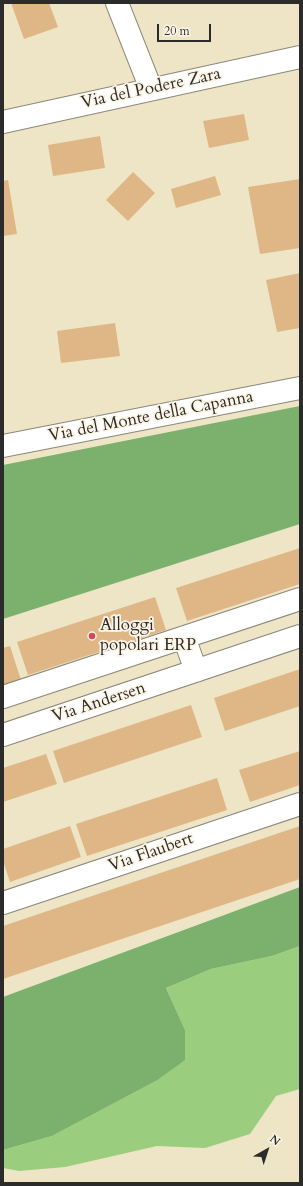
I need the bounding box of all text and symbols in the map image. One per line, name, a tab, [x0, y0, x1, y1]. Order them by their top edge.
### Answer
scale bar	[159, 16, 213, 42]
text: 20 m	[164, 23, 190, 39]
street label: Via del Podere Zara	[79, 64, 223, 114]
street label: Via del Monte della Capanna	[47, 387, 255, 447]
place label: Alloggi popolari ERP	[100, 616, 196, 656]
marker: Alloggi popolari ERP	[87, 631, 97, 641]
street label: Via Andersen	[50, 678, 148, 728]
street label: Via Flaubert	[106, 829, 196, 877]
north arrow	[247, 1130, 287, 1170]
text: N	[266, 1131, 283, 1149]

